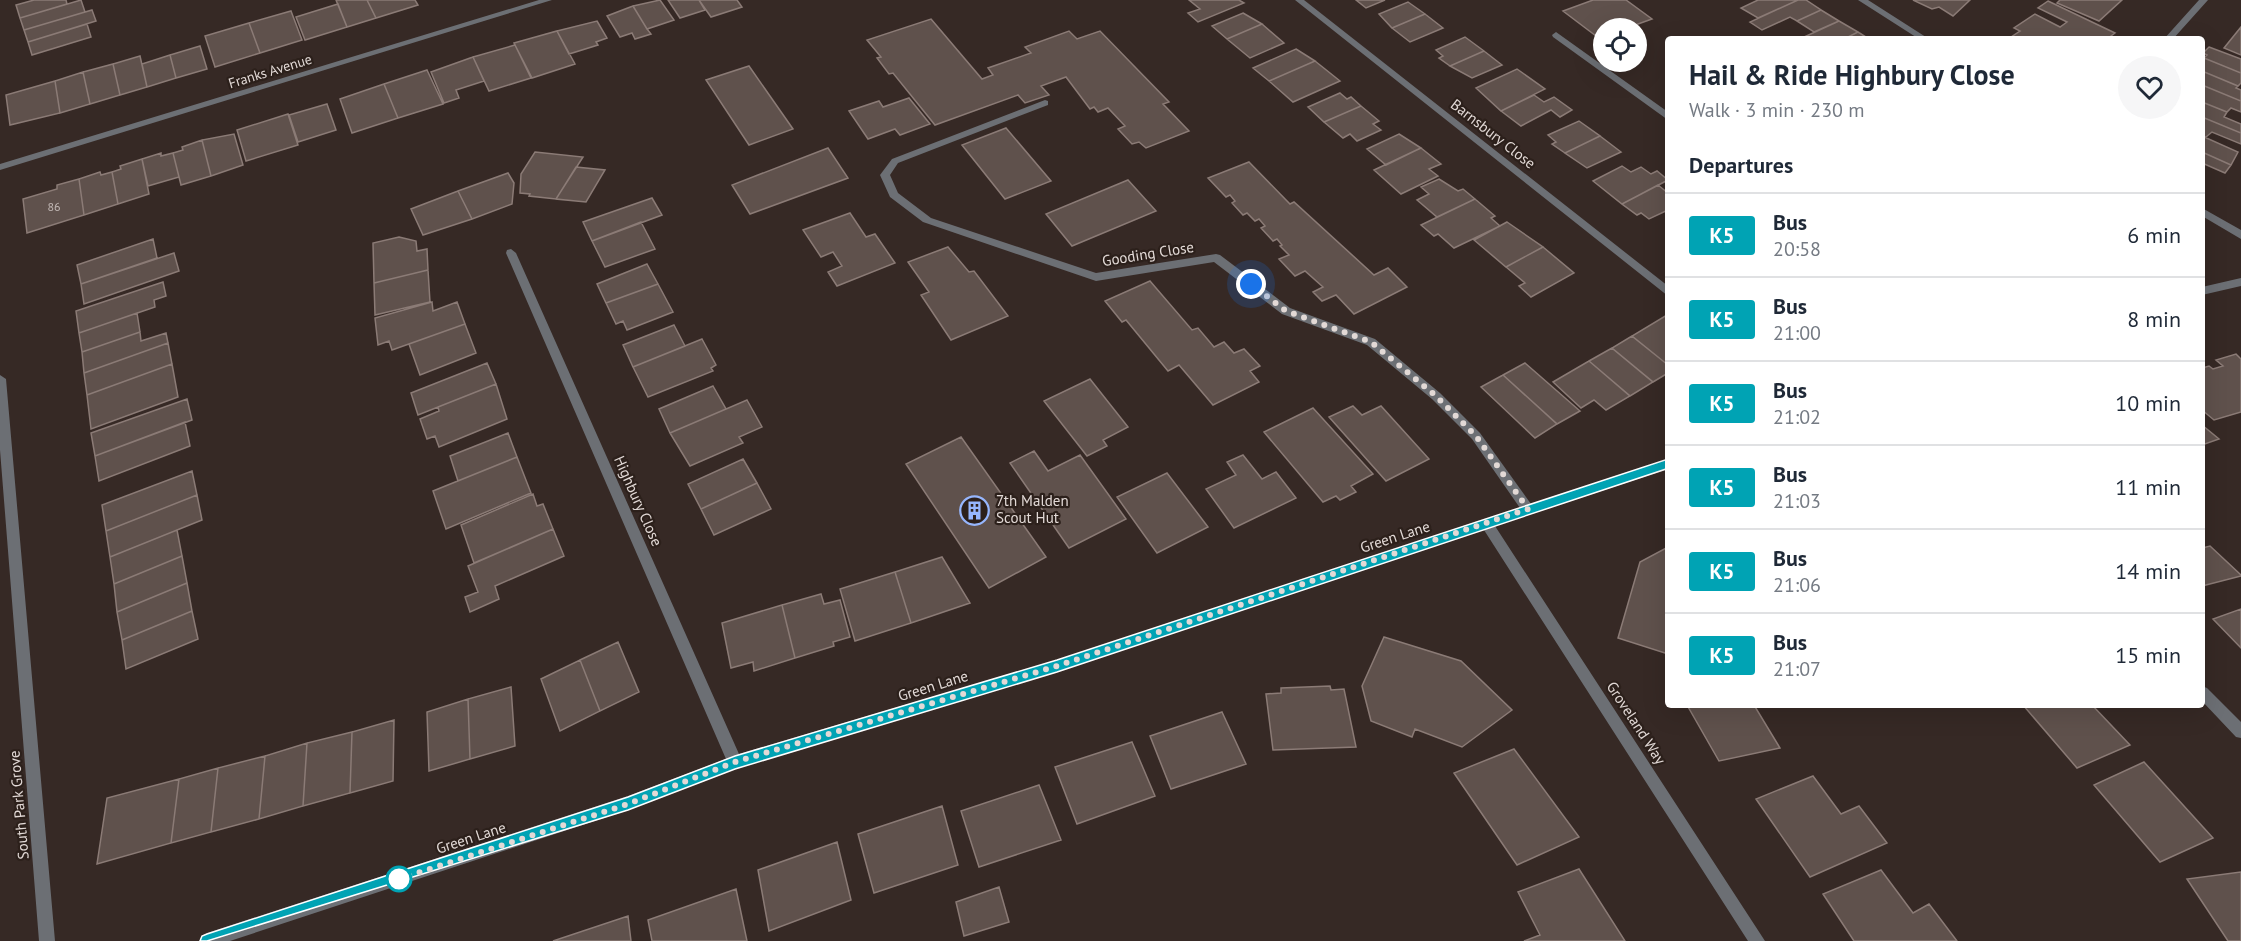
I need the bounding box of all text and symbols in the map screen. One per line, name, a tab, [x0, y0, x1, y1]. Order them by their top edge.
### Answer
map controls	[1593, 18, 1647, 72]
button: locate	[1593, 18, 1647, 72]
street label: Franks Avenue	[226, 50, 314, 92]
text: Hail & Ride Highbury Close	[1689, 56, 2015, 93]
button: heart	[2118, 56, 2181, 119]
street label: Barnsbury Close	[1447, 95, 1540, 173]
text: Walk · 3 min · 230 m	[1689, 97, 1865, 123]
text: Departures	[1689, 151, 1793, 179]
house number: 86	[47, 199, 61, 214]
text: Bus	[1773, 208, 1807, 236]
text: 6 min	[2127, 221, 2181, 249]
text: K5	[1710, 222, 1734, 249]
text: 20:58	[1773, 236, 1821, 262]
street label: Gooding Close	[1101, 237, 1195, 270]
your location	[1236, 269, 1266, 299]
text: Bus	[1773, 292, 1807, 320]
text: 8 min	[2127, 305, 2181, 333]
text: K5	[1710, 306, 1734, 333]
text: 21:00	[1773, 320, 1821, 346]
text: Bus	[1773, 376, 1807, 404]
text: 10 min	[2115, 389, 2181, 417]
text: K5	[1710, 390, 1734, 417]
text: 21:02	[1773, 404, 1821, 430]
street label: Highbury Close	[610, 453, 667, 549]
text: Bus	[1773, 460, 1807, 488]
text: 11 min	[2115, 473, 2181, 501]
text: K5	[1710, 474, 1734, 501]
text: 21:03	[1773, 488, 1821, 514]
place label: 7th Malden Scout Hut	[996, 491, 1069, 527]
building icon: 7th Malden Scout Hut	[959, 494, 991, 526]
street label: Green Lane	[1358, 516, 1432, 557]
text: Bus	[1773, 544, 1807, 572]
text: 14 min	[2115, 557, 2181, 585]
text: K5	[1710, 558, 1734, 585]
text: 21:06	[1773, 572, 1821, 598]
text: Bus	[1773, 628, 1807, 656]
text: 15 min	[2115, 641, 2181, 669]
text: K5	[1710, 642, 1734, 669]
text: 21:07	[1773, 656, 1821, 682]
street label: Green Lane	[896, 666, 970, 705]
street label: Groveland Way	[1603, 678, 1670, 768]
street label: South Park Grove	[4, 750, 33, 860]
street label: Green Lane	[434, 817, 508, 858]
unlabelled marker	[386, 866, 412, 892]

